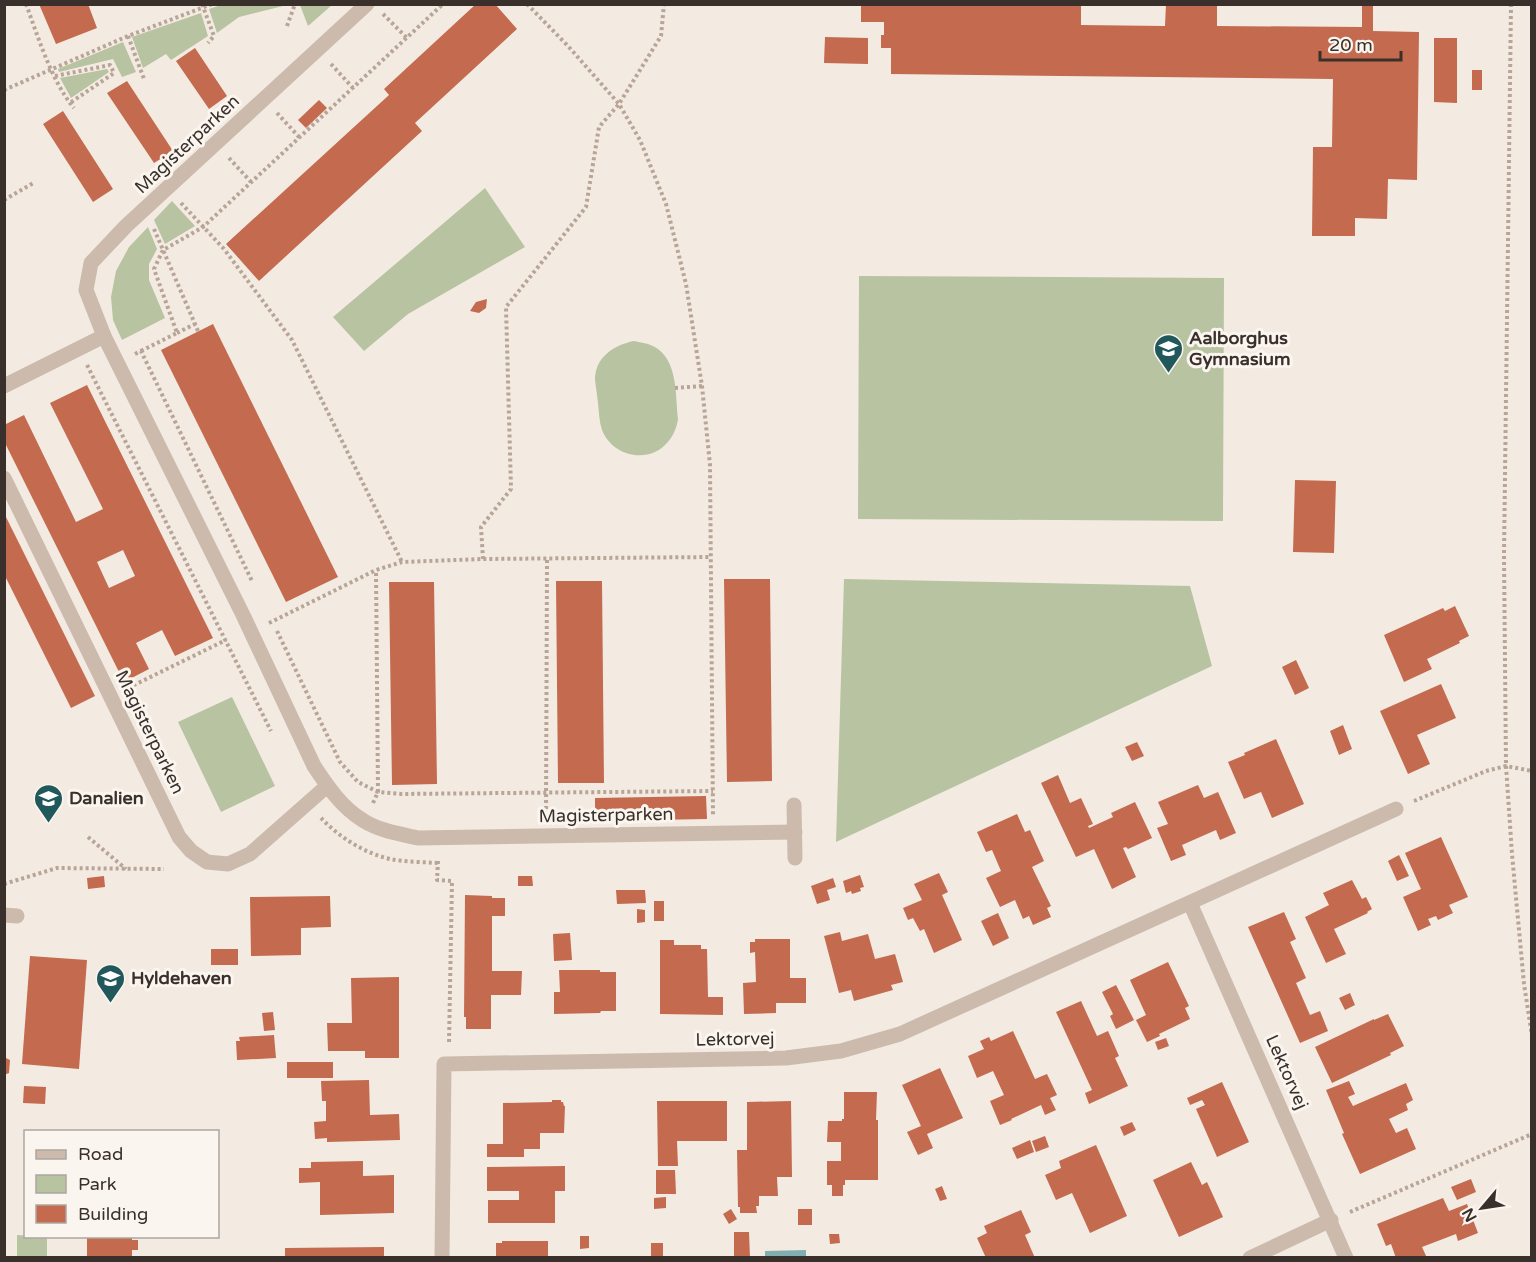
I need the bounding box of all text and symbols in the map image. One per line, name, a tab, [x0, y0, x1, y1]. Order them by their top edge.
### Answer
scale bar	[1320, 24, 1401, 62]
text: 20 m	[1329, 34, 1373, 56]
street label: Magisterparken	[130, 90, 244, 198]
place label: Aalborghus Gymnasium	[1189, 327, 1291, 370]
school or university icon: Aalborghus Gymnasium	[1152, 332, 1184, 374]
street label: Magisterparken	[111, 667, 189, 797]
school or university icon: Danalien	[32, 782, 64, 824]
place label: Danalien	[69, 787, 144, 809]
street label: Magisterparken	[538, 803, 674, 827]
school or university icon: Hyldehaven	[94, 962, 126, 1004]
place label: Hyldehaven	[131, 967, 232, 989]
street label: Lektorvej	[695, 1027, 775, 1051]
street label: Lektorvej	[1261, 1031, 1313, 1113]
legend	[24, 1130, 219, 1238]
text: Road	[78, 1143, 123, 1165]
text: Park	[78, 1173, 117, 1195]
north arrow	[1452, 1178, 1512, 1238]
text: Building	[78, 1203, 148, 1225]
text: N	[1458, 1204, 1482, 1225]

